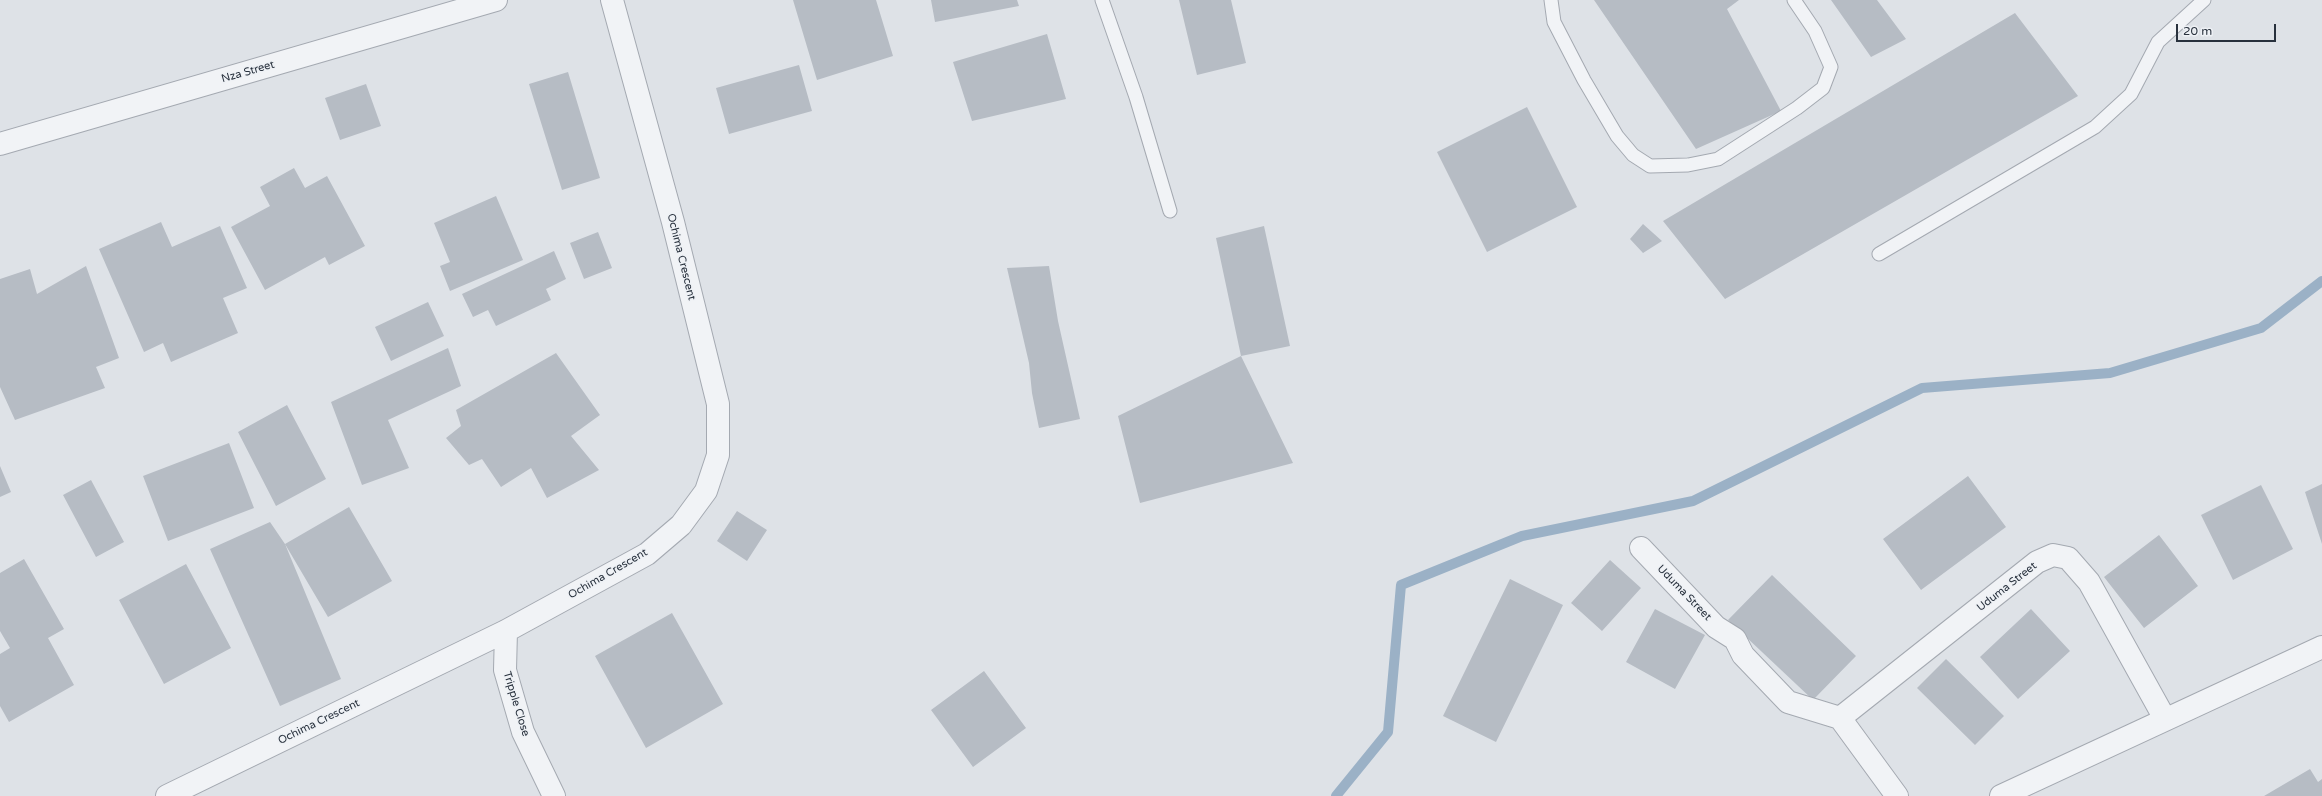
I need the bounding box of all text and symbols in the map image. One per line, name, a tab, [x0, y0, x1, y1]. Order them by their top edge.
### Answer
scale bar	[2178, 16, 2278, 42]
text: 20 m	[2183, 24, 2212, 38]
street label: Nza Street	[220, 58, 276, 86]
street label: Ochima Crescent	[664, 212, 698, 302]
street label: Ochima Crescent	[566, 546, 650, 602]
street label: Uduma Street	[1974, 560, 2040, 614]
street label: Uduma Street	[1654, 562, 1714, 624]
street label: Tripple Close	[500, 670, 532, 738]
street label: Ochima Crescent	[276, 697, 362, 747]

